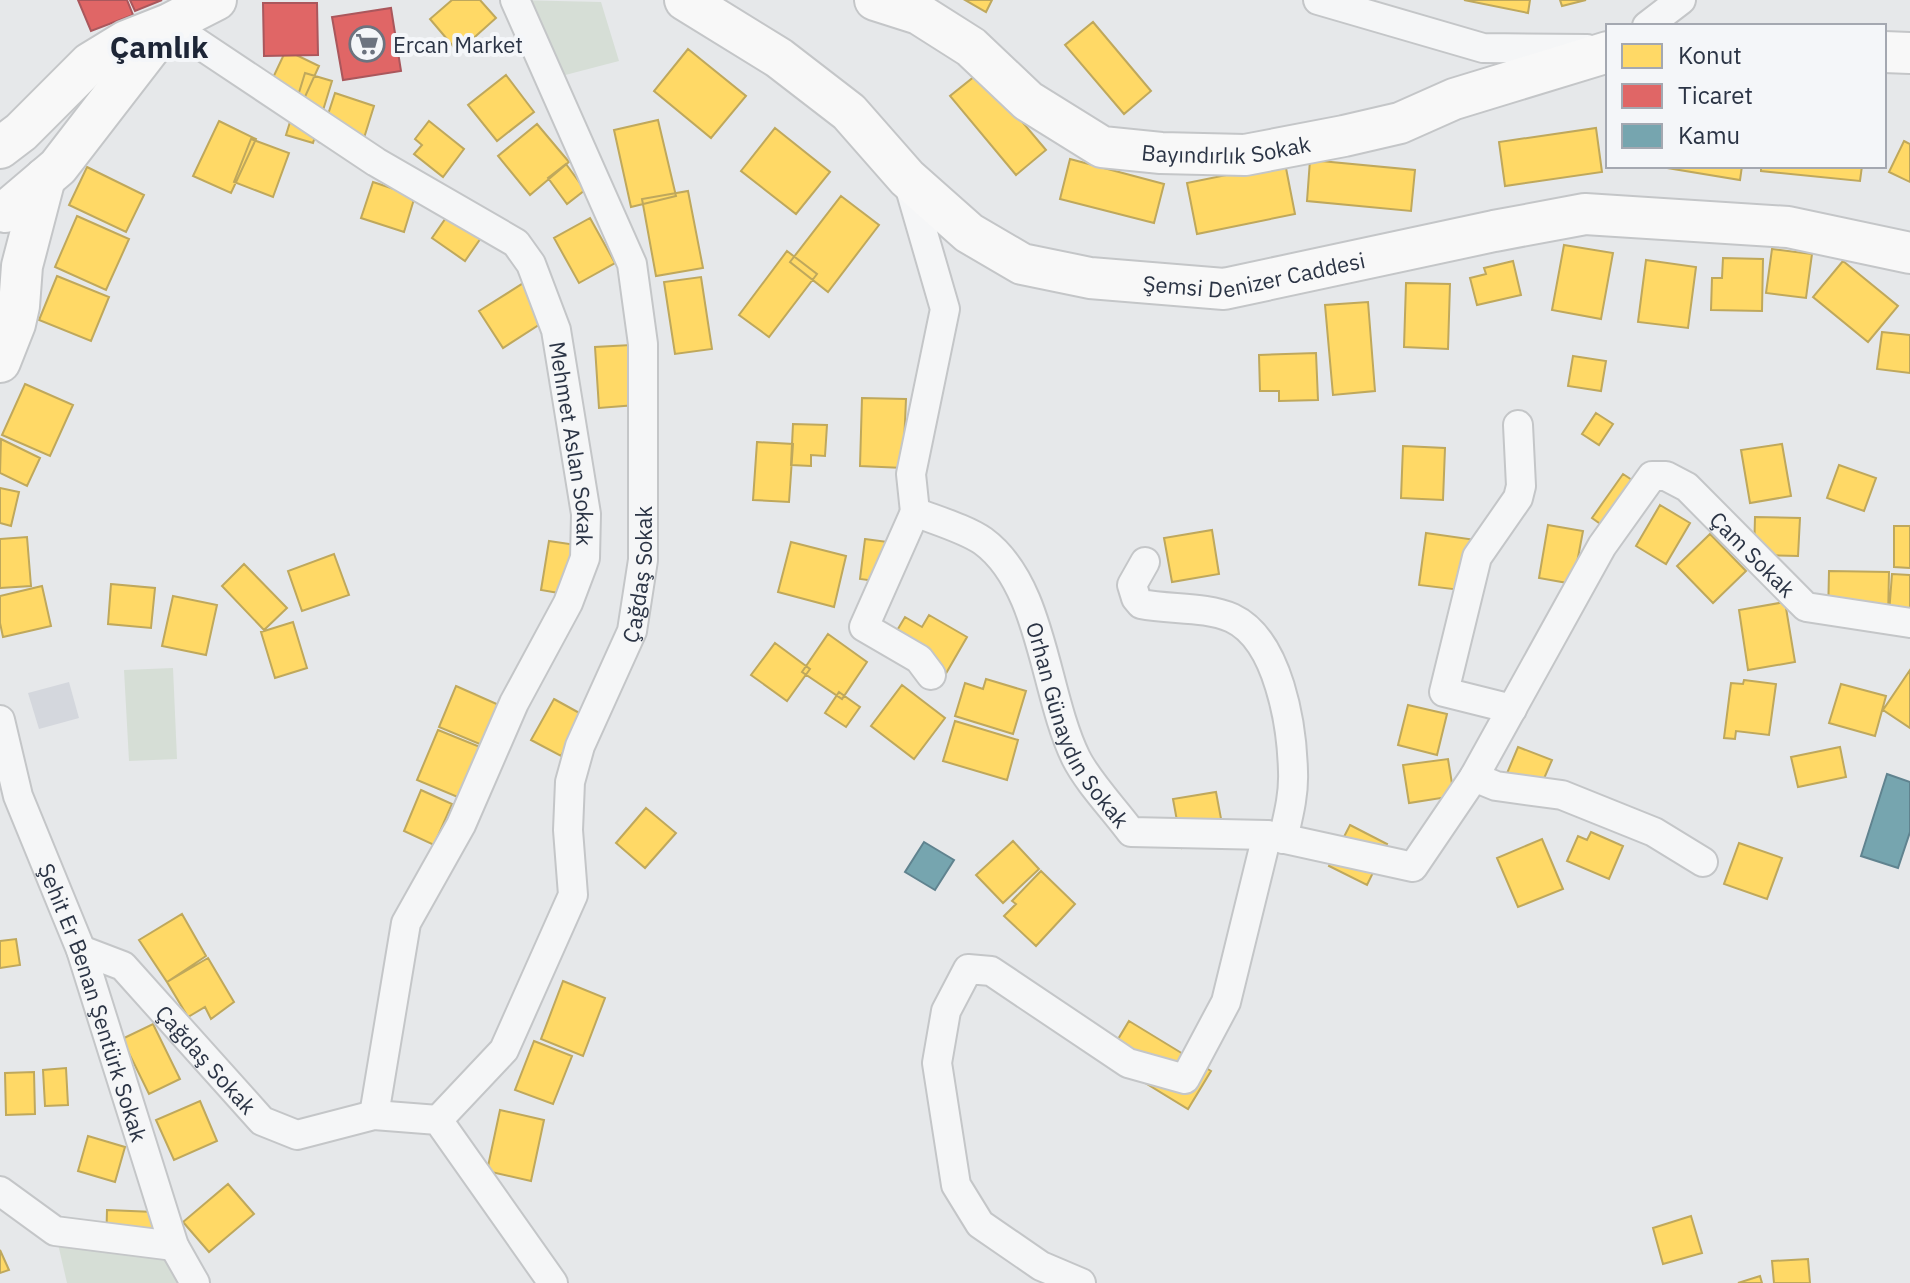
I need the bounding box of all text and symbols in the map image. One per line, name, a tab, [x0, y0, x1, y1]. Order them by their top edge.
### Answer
legend	[1606, 24, 1886, 168]
supermarket icon: Ercan Market	[348, 25, 386, 63]
district label: Çamlık	[110, 27, 209, 66]
place label: Ercan Market	[393, 30, 523, 59]
text: Konut	[1678, 39, 1742, 71]
text: Ticaret	[1678, 79, 1753, 111]
text: Kamu	[1678, 119, 1740, 151]
street label: Bayındırlık Sokak	[1140, 128, 1313, 170]
street label: Şemsi Denizer Caddesi	[1142, 245, 1367, 303]
street label: Mehmet Aslan Sokak	[544, 339, 601, 547]
street label: Çam Sokak	[1704, 504, 1802, 603]
street label: Çağdaş Sokak	[614, 505, 658, 647]
street label: Orhan Günaydın Sokak	[1020, 618, 1137, 834]
street label: Şehit Er Benan Şentürk Sokak	[32, 859, 155, 1145]
street label: Çağdaş Sokak	[150, 998, 263, 1120]

